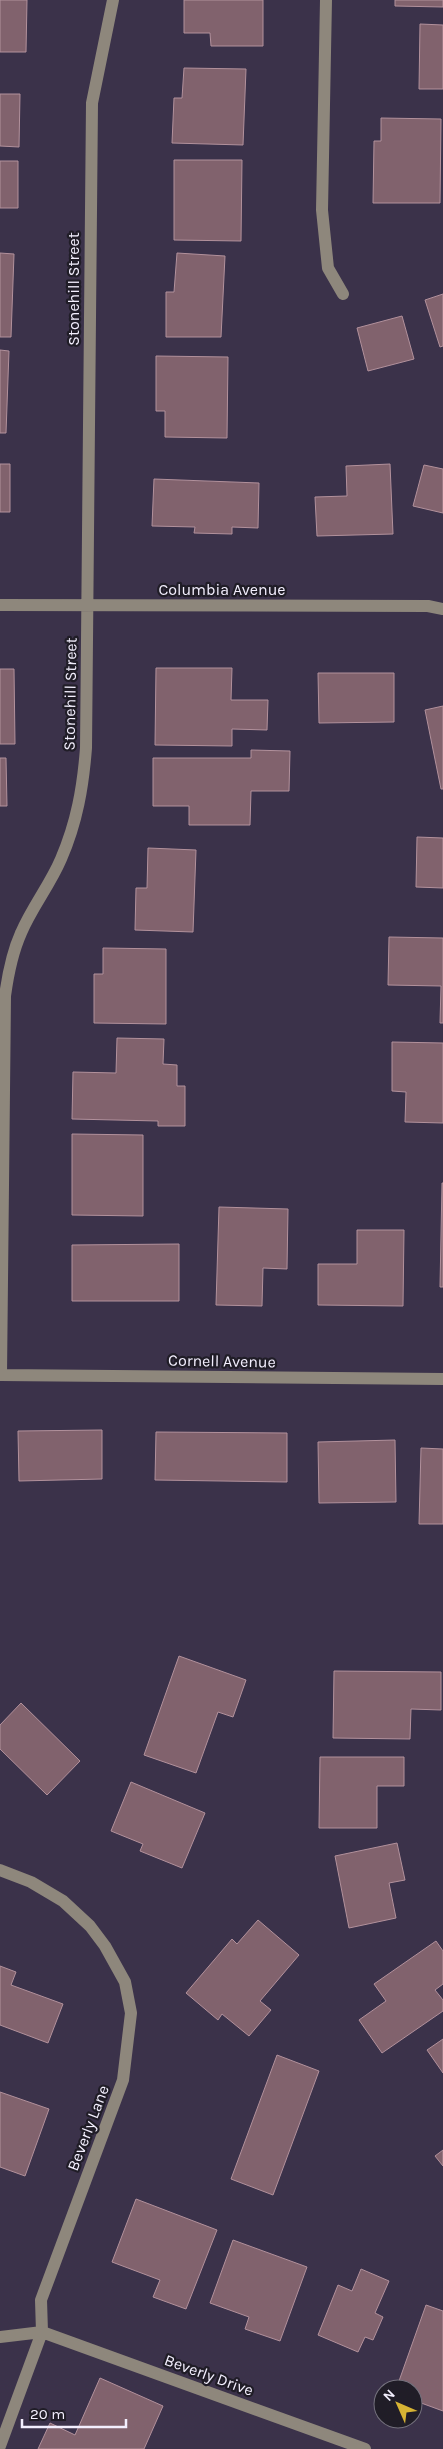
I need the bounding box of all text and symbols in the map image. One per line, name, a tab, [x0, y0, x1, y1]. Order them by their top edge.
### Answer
street label: Stonehill Street	[64, 232, 83, 346]
street label: Columbia Avenue	[158, 580, 286, 599]
street label: Stonehill Street	[60, 637, 80, 751]
street label: Cornell Avenue	[168, 1351, 276, 1371]
street label: Beverly Lane	[63, 2083, 113, 2173]
street label: Beverly Drive	[162, 2350, 256, 2400]
north arrow	[373, 2379, 423, 2429]
text: N	[380, 2386, 399, 2405]
scale bar	[22, 2396, 126, 2428]
text: 20 m	[30, 2405, 65, 2423]

